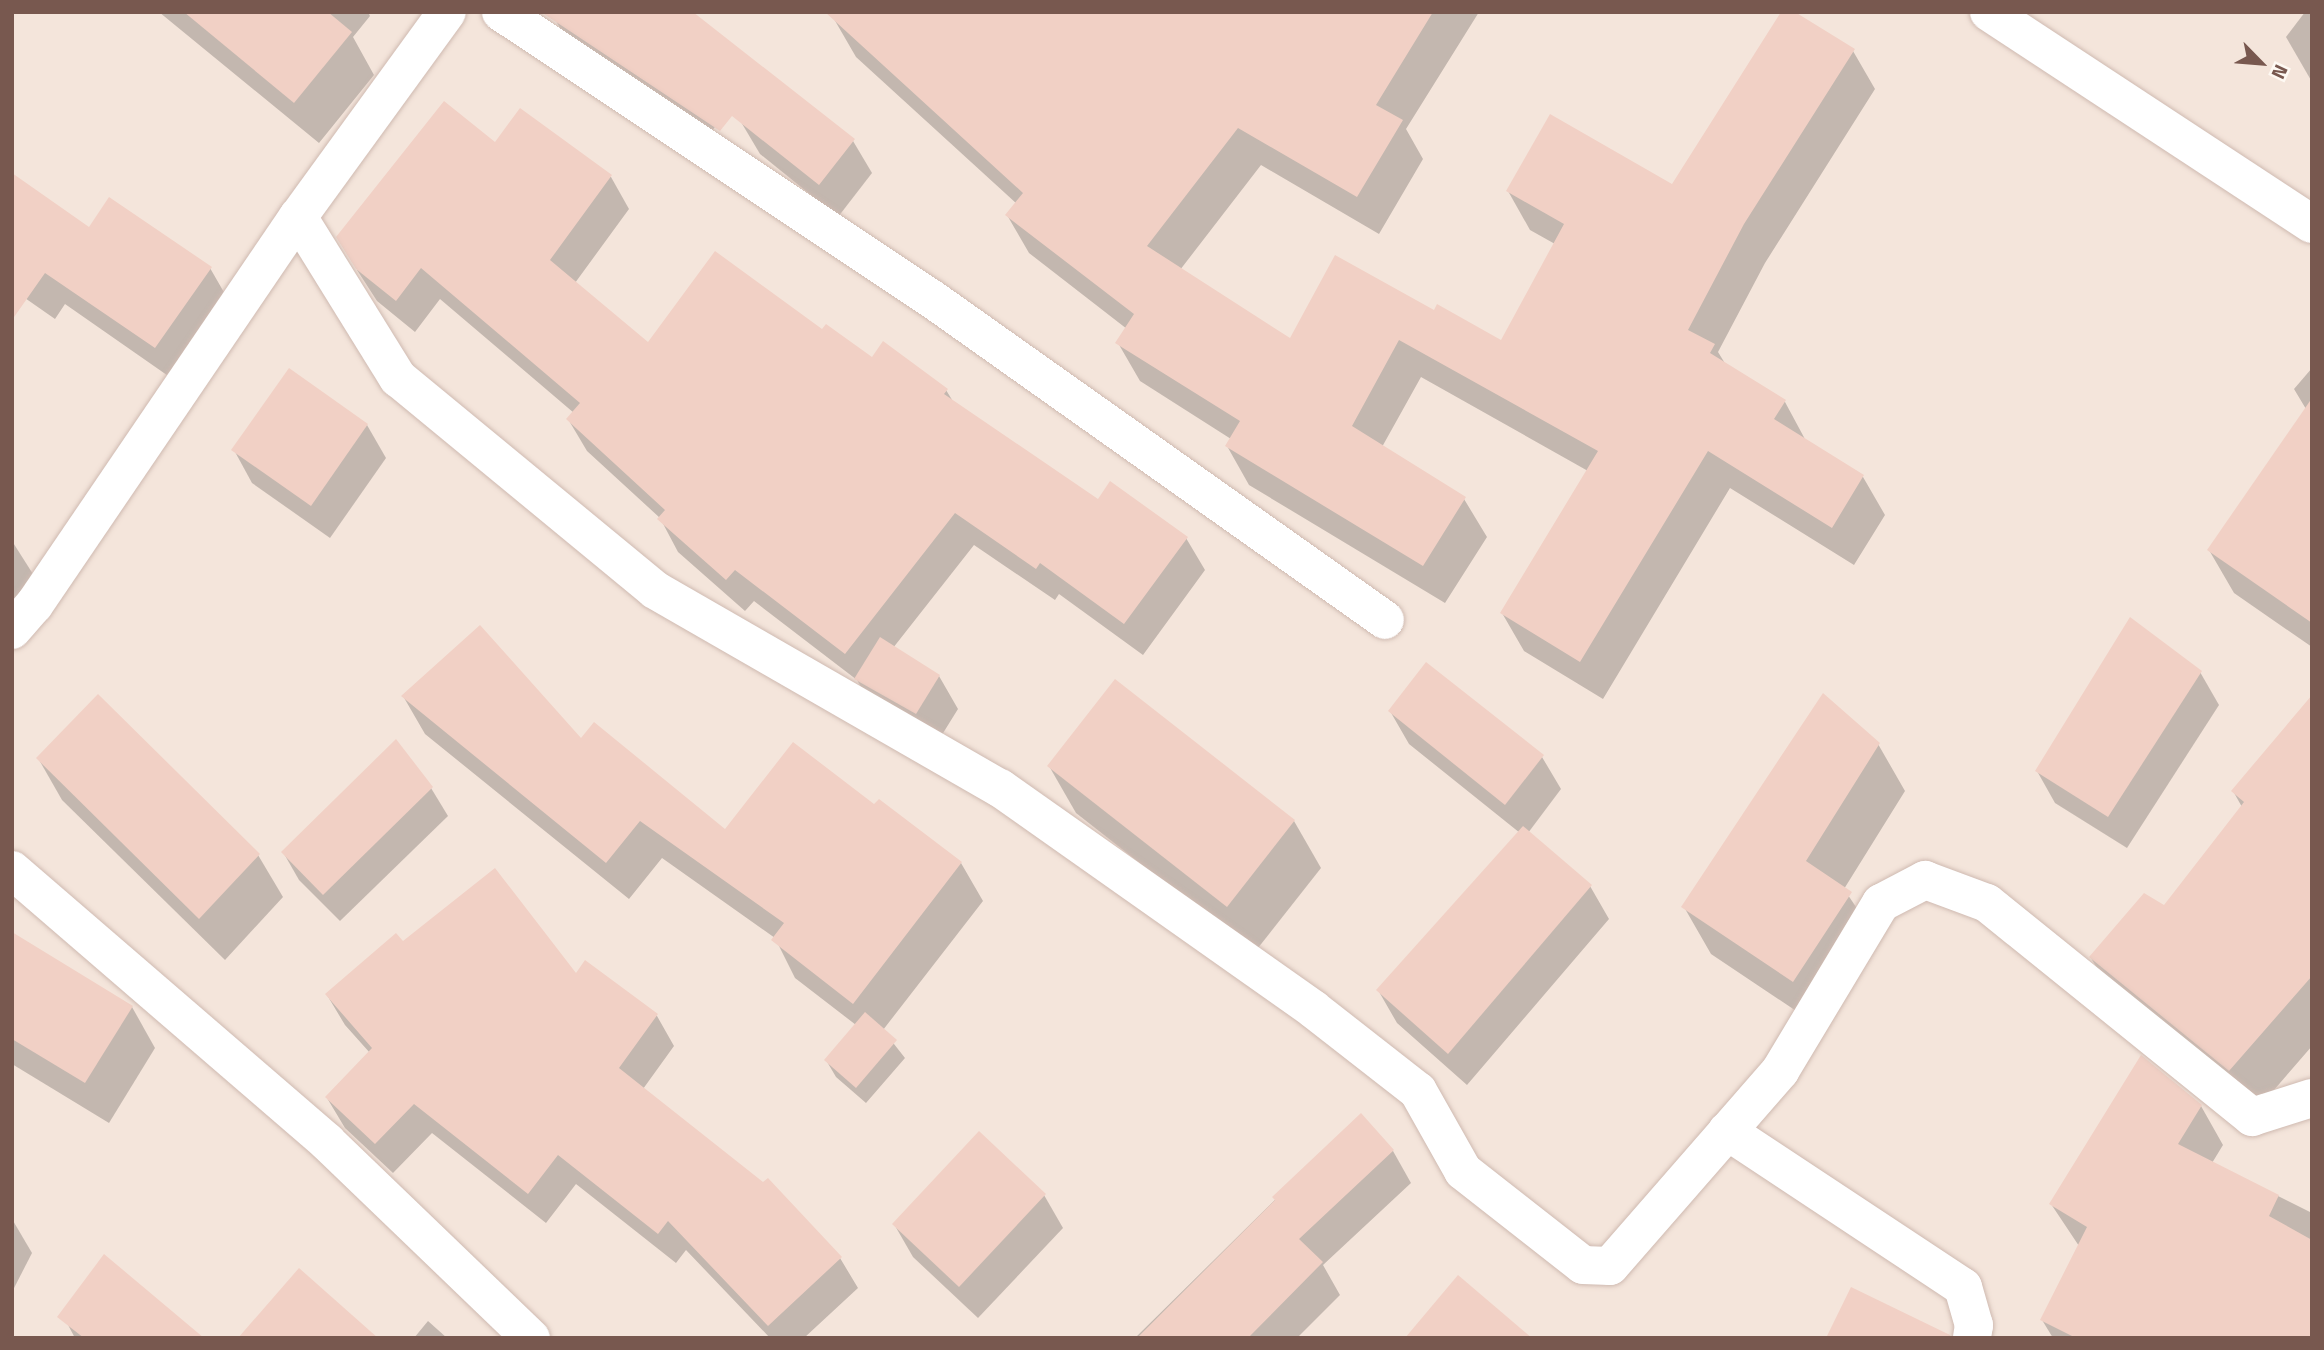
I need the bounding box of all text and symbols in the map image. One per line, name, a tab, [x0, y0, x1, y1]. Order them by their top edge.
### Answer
north arrow	[2226, 28, 2296, 98]
text: N	[2265, 60, 2296, 84]

